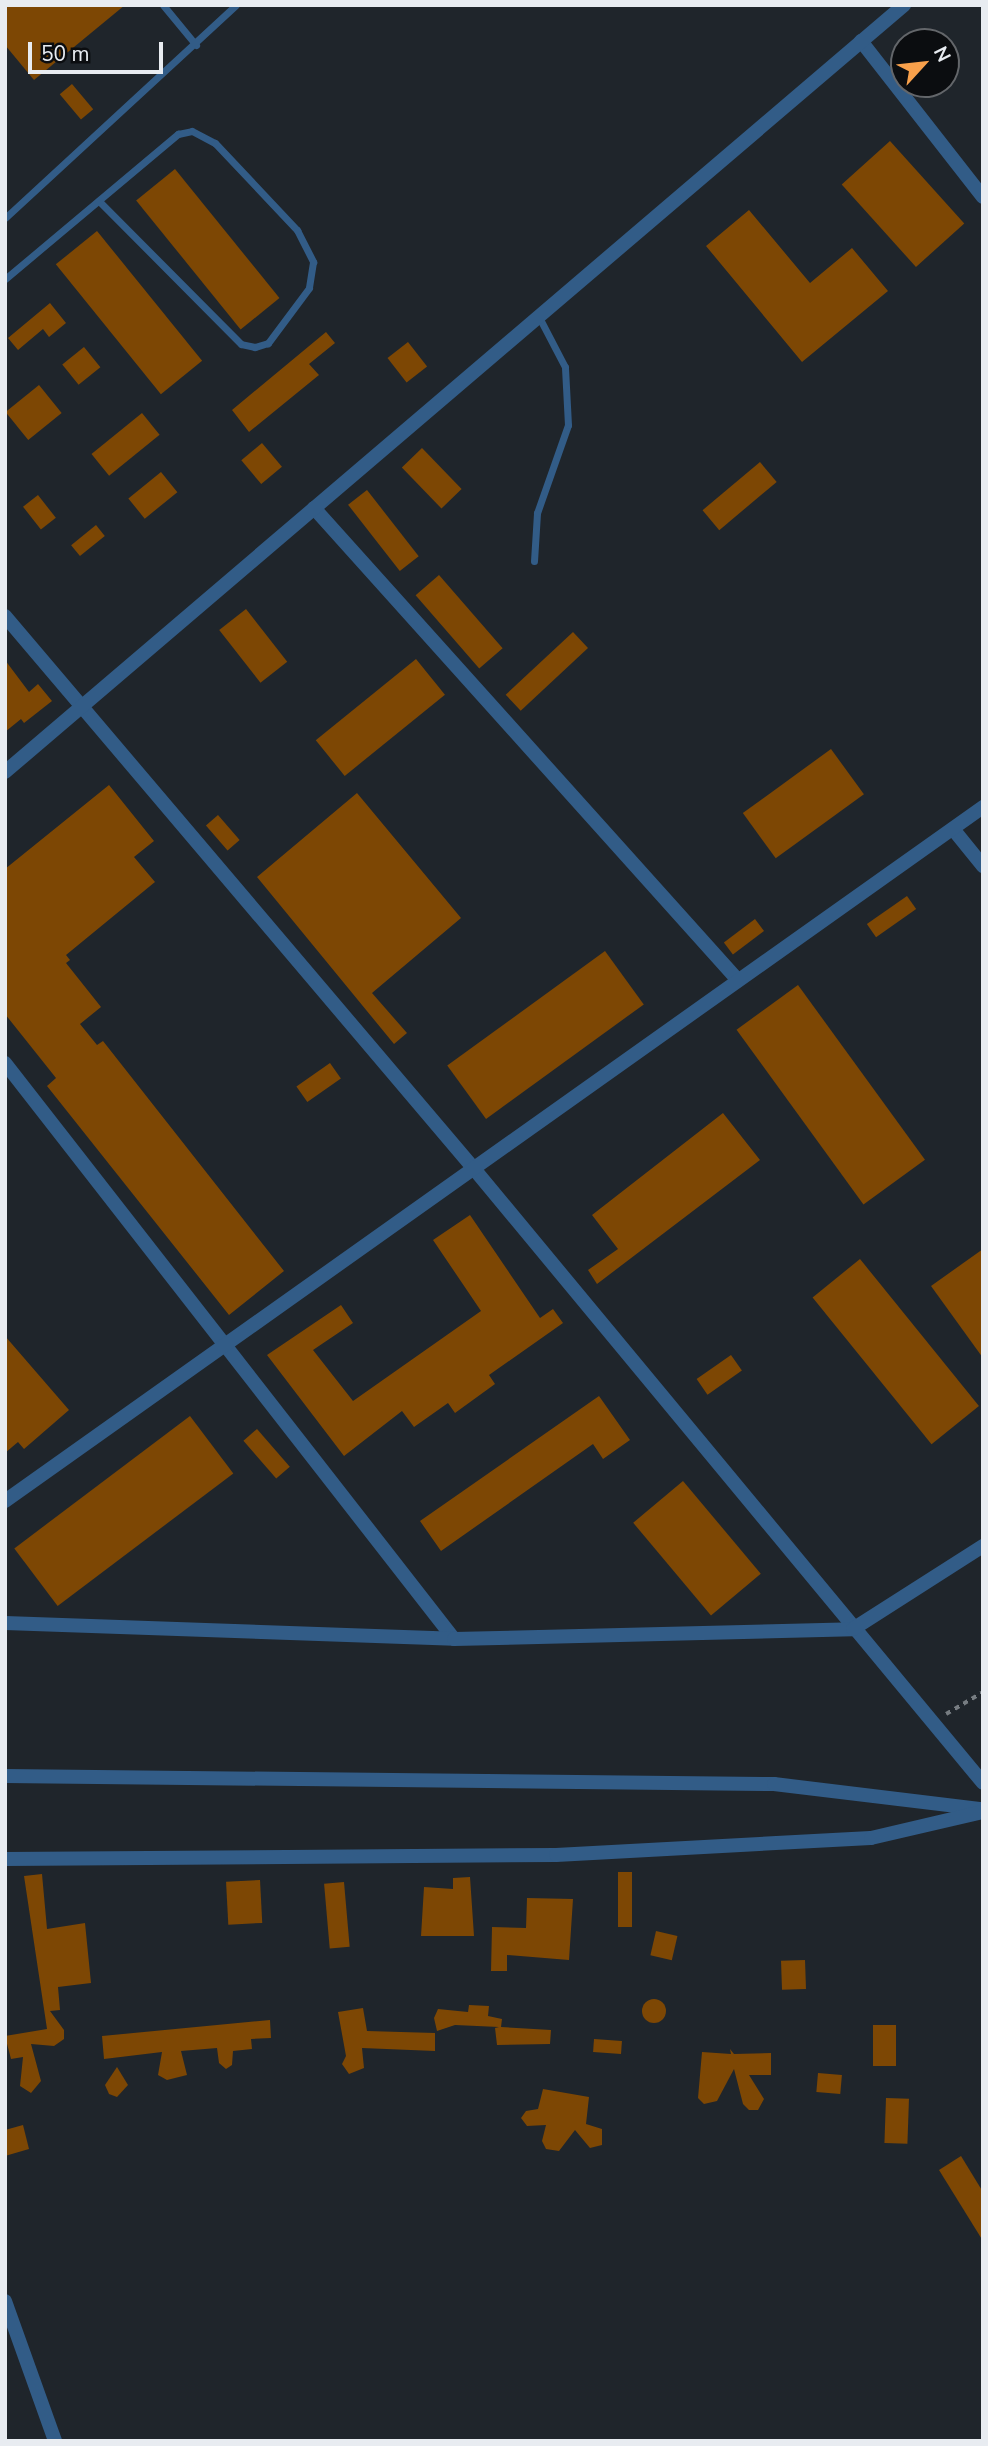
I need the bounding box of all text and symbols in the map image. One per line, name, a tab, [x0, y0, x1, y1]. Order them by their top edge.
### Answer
scale bar	[32, 28, 166, 72]
north arrow	[890, 28, 960, 98]
text: 50 m	[41, 40, 90, 68]
text: N	[927, 42, 957, 67]

